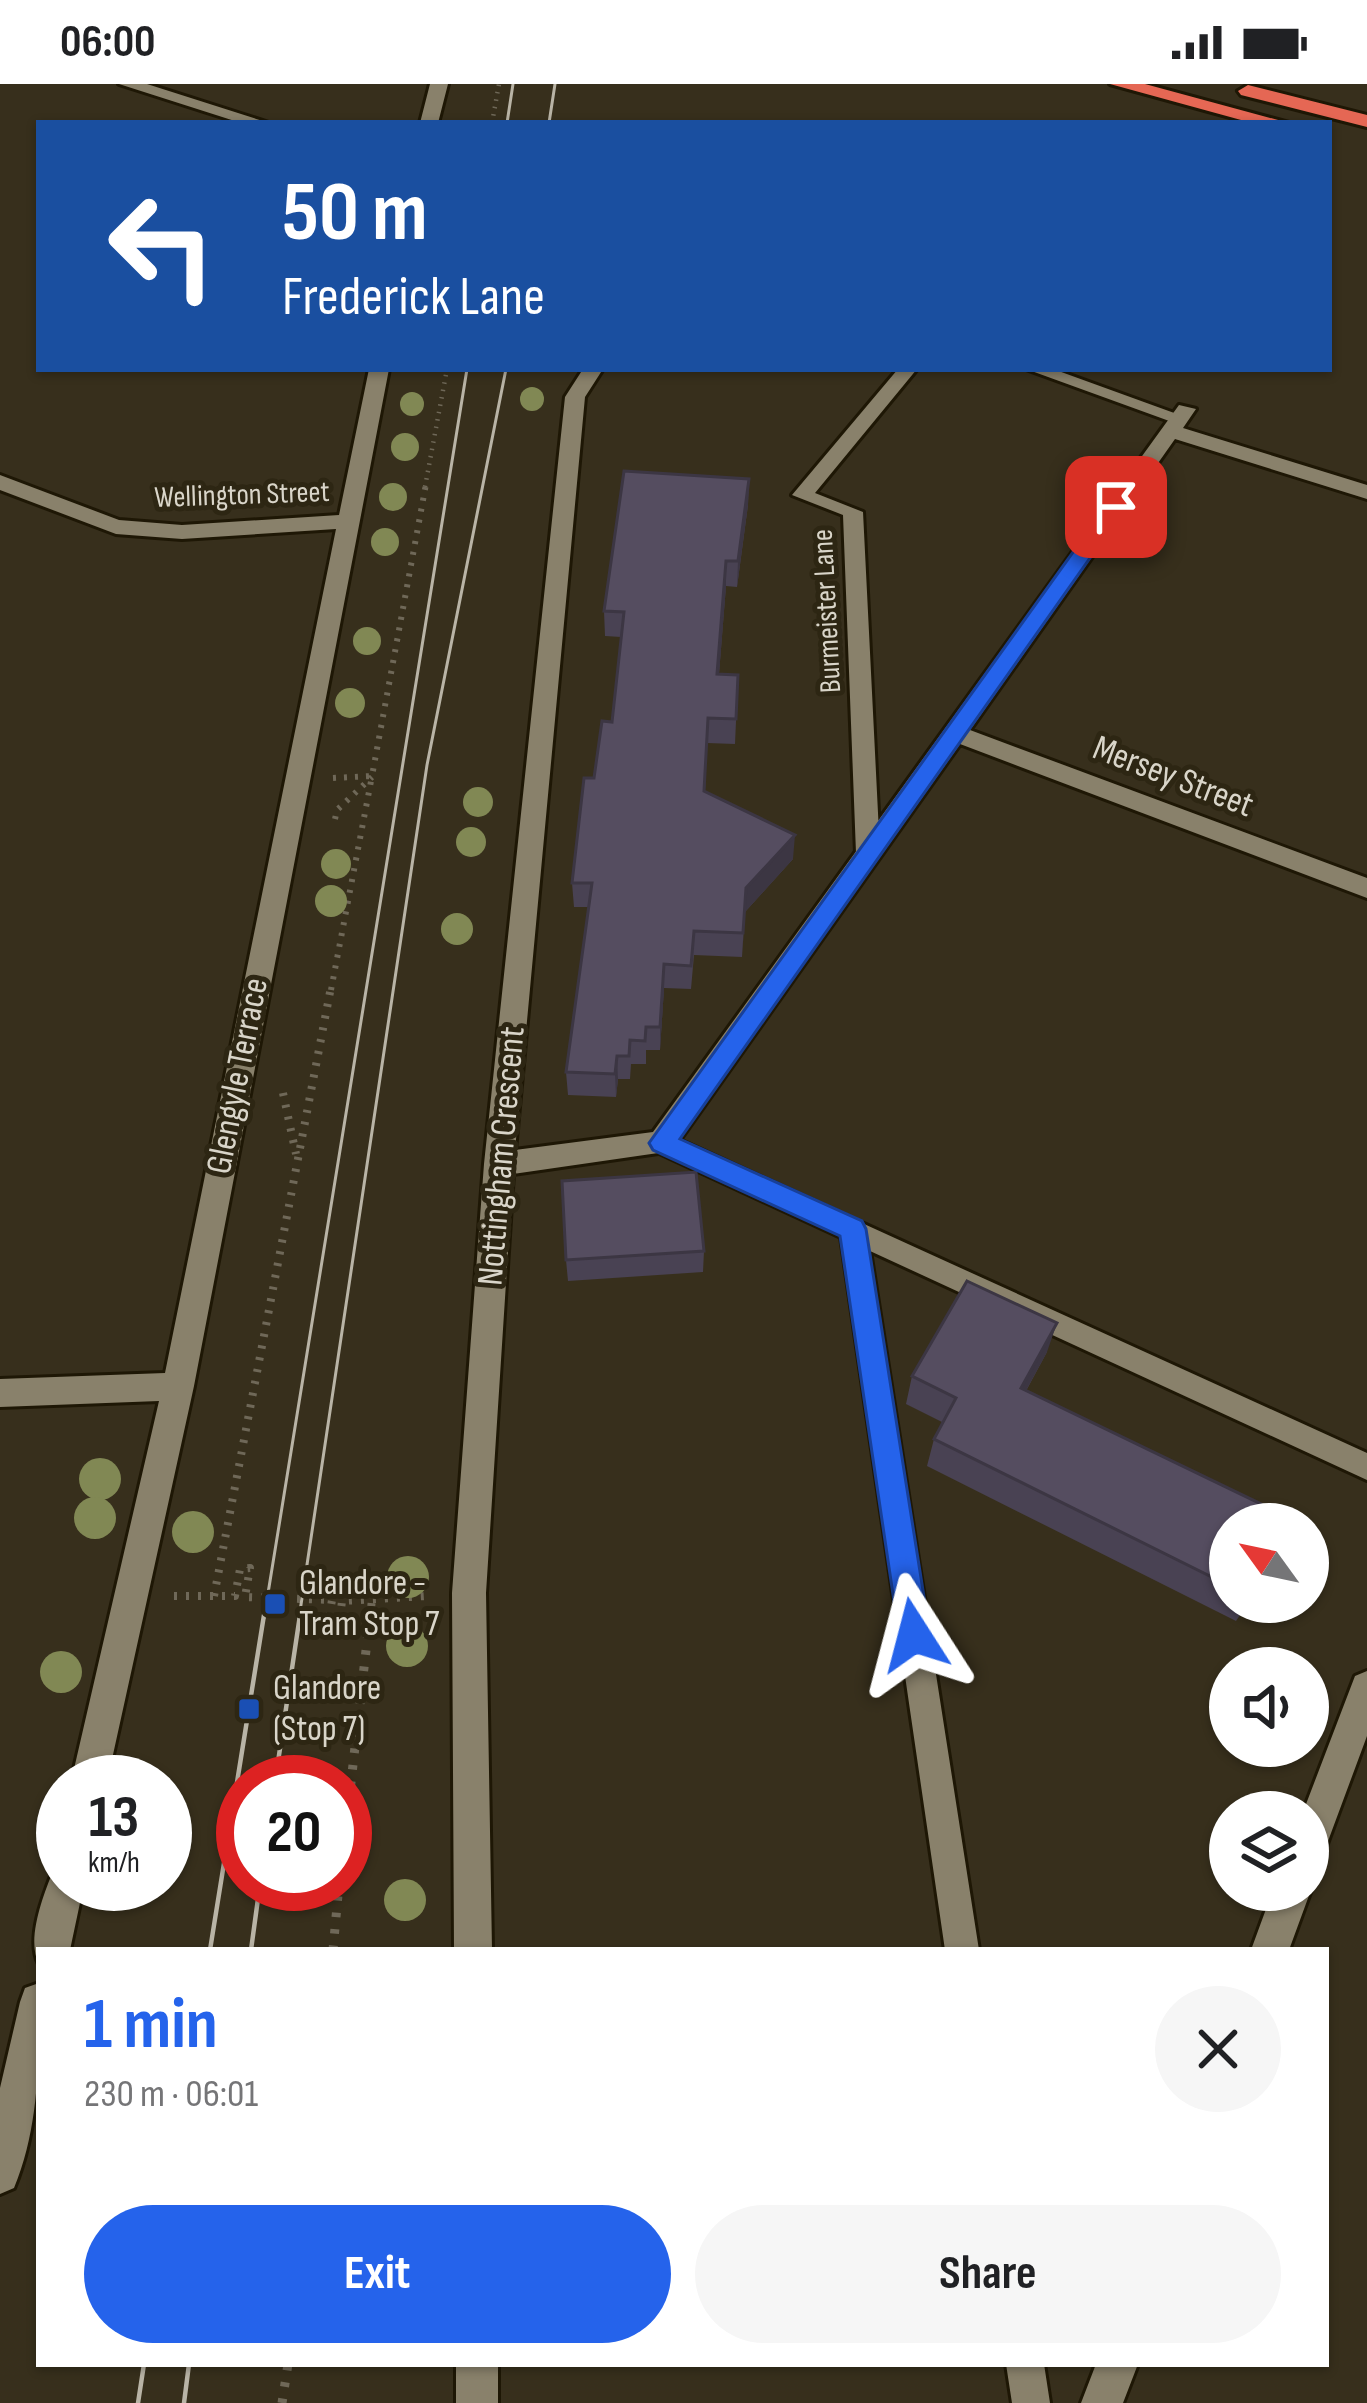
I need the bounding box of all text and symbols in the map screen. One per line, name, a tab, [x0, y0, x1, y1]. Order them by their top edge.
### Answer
text: 06:00	[60, 15, 156, 70]
text: 50 m	[282, 163, 428, 264]
icon: left	[84, 168, 240, 324]
text: Frederick Lane	[282, 265, 545, 330]
pin	[1065, 456, 1167, 558]
street label: Wellington Street	[154, 474, 330, 516]
icon: arrive	[1083, 474, 1149, 540]
street label: Burmeister Lane	[805, 528, 849, 694]
street label: Mersey Street	[1087, 727, 1259, 827]
street label: Glengyle Terrace	[198, 974, 278, 1178]
street label: Nottingham Crescent	[469, 1025, 535, 1287]
north arrow	[1209, 1503, 1329, 1623]
map controls	[1209, 1503, 1329, 1911]
place label: Glandore - Tram Stop 7	[299, 1562, 440, 1646]
position arrow	[851, 1572, 977, 1698]
marker: Glandore - Tram Stop 7	[262, 1591, 288, 1617]
button: sound	[1209, 1647, 1329, 1767]
place label: Glandore (Stop 7)	[273, 1667, 381, 1751]
marker: Glandore (Stop 7)	[236, 1696, 262, 1722]
speed limit sign: 20	[216, 1755, 372, 1911]
text: 13	[89, 1782, 139, 1854]
button: layers	[1209, 1791, 1329, 1911]
text: km/h	[88, 1845, 140, 1881]
text: 1 min	[84, 1982, 218, 2069]
button: close	[1155, 1986, 1281, 2112]
text: 230 m · 06:01	[84, 2071, 258, 2118]
button: Exit	[84, 2205, 671, 2343]
button: Share	[695, 2205, 1281, 2343]

